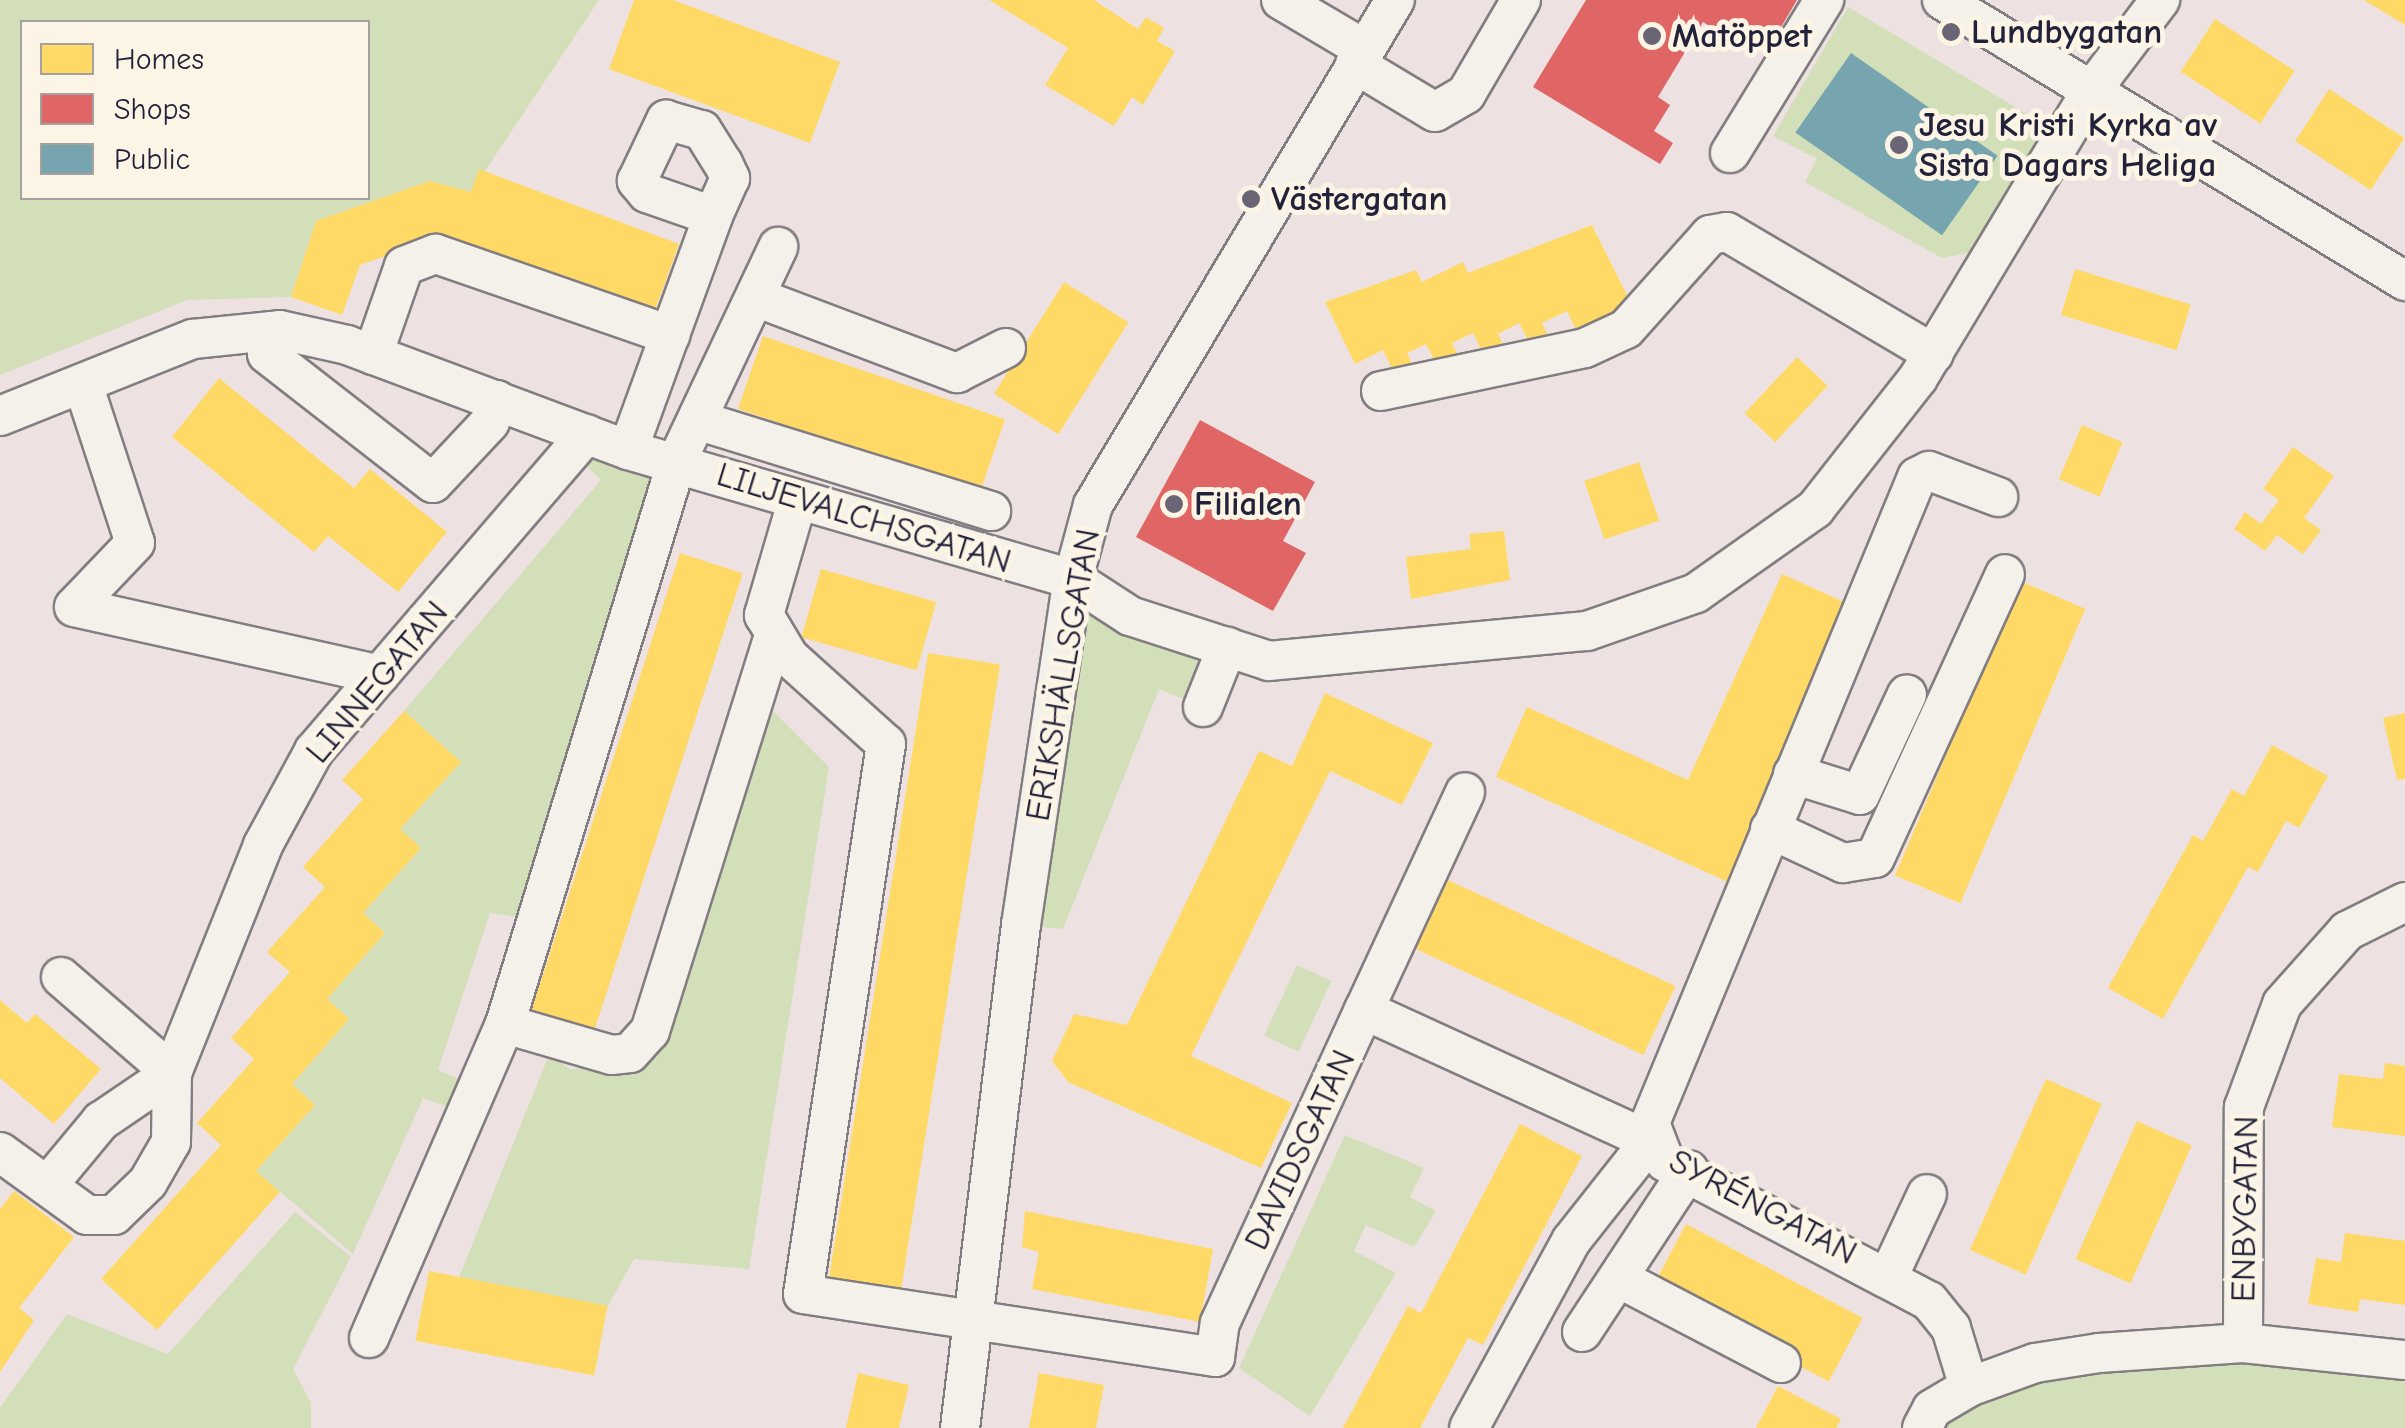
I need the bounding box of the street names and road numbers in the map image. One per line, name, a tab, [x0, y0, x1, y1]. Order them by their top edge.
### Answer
street label: LILJEVALCHSGATAN	[712, 453, 1016, 583]
street label: ERIKSHÄLLSGATAN	[1017, 526, 1109, 824]
street label: LINNEGATAN	[297, 592, 457, 772]
street label: DAVIDSGATAN	[1235, 1043, 1365, 1257]
street label: ENBYGATAN	[2222, 1115, 2268, 1303]
street label: SYRÉNGATAN	[1662, 1140, 1864, 1274]

